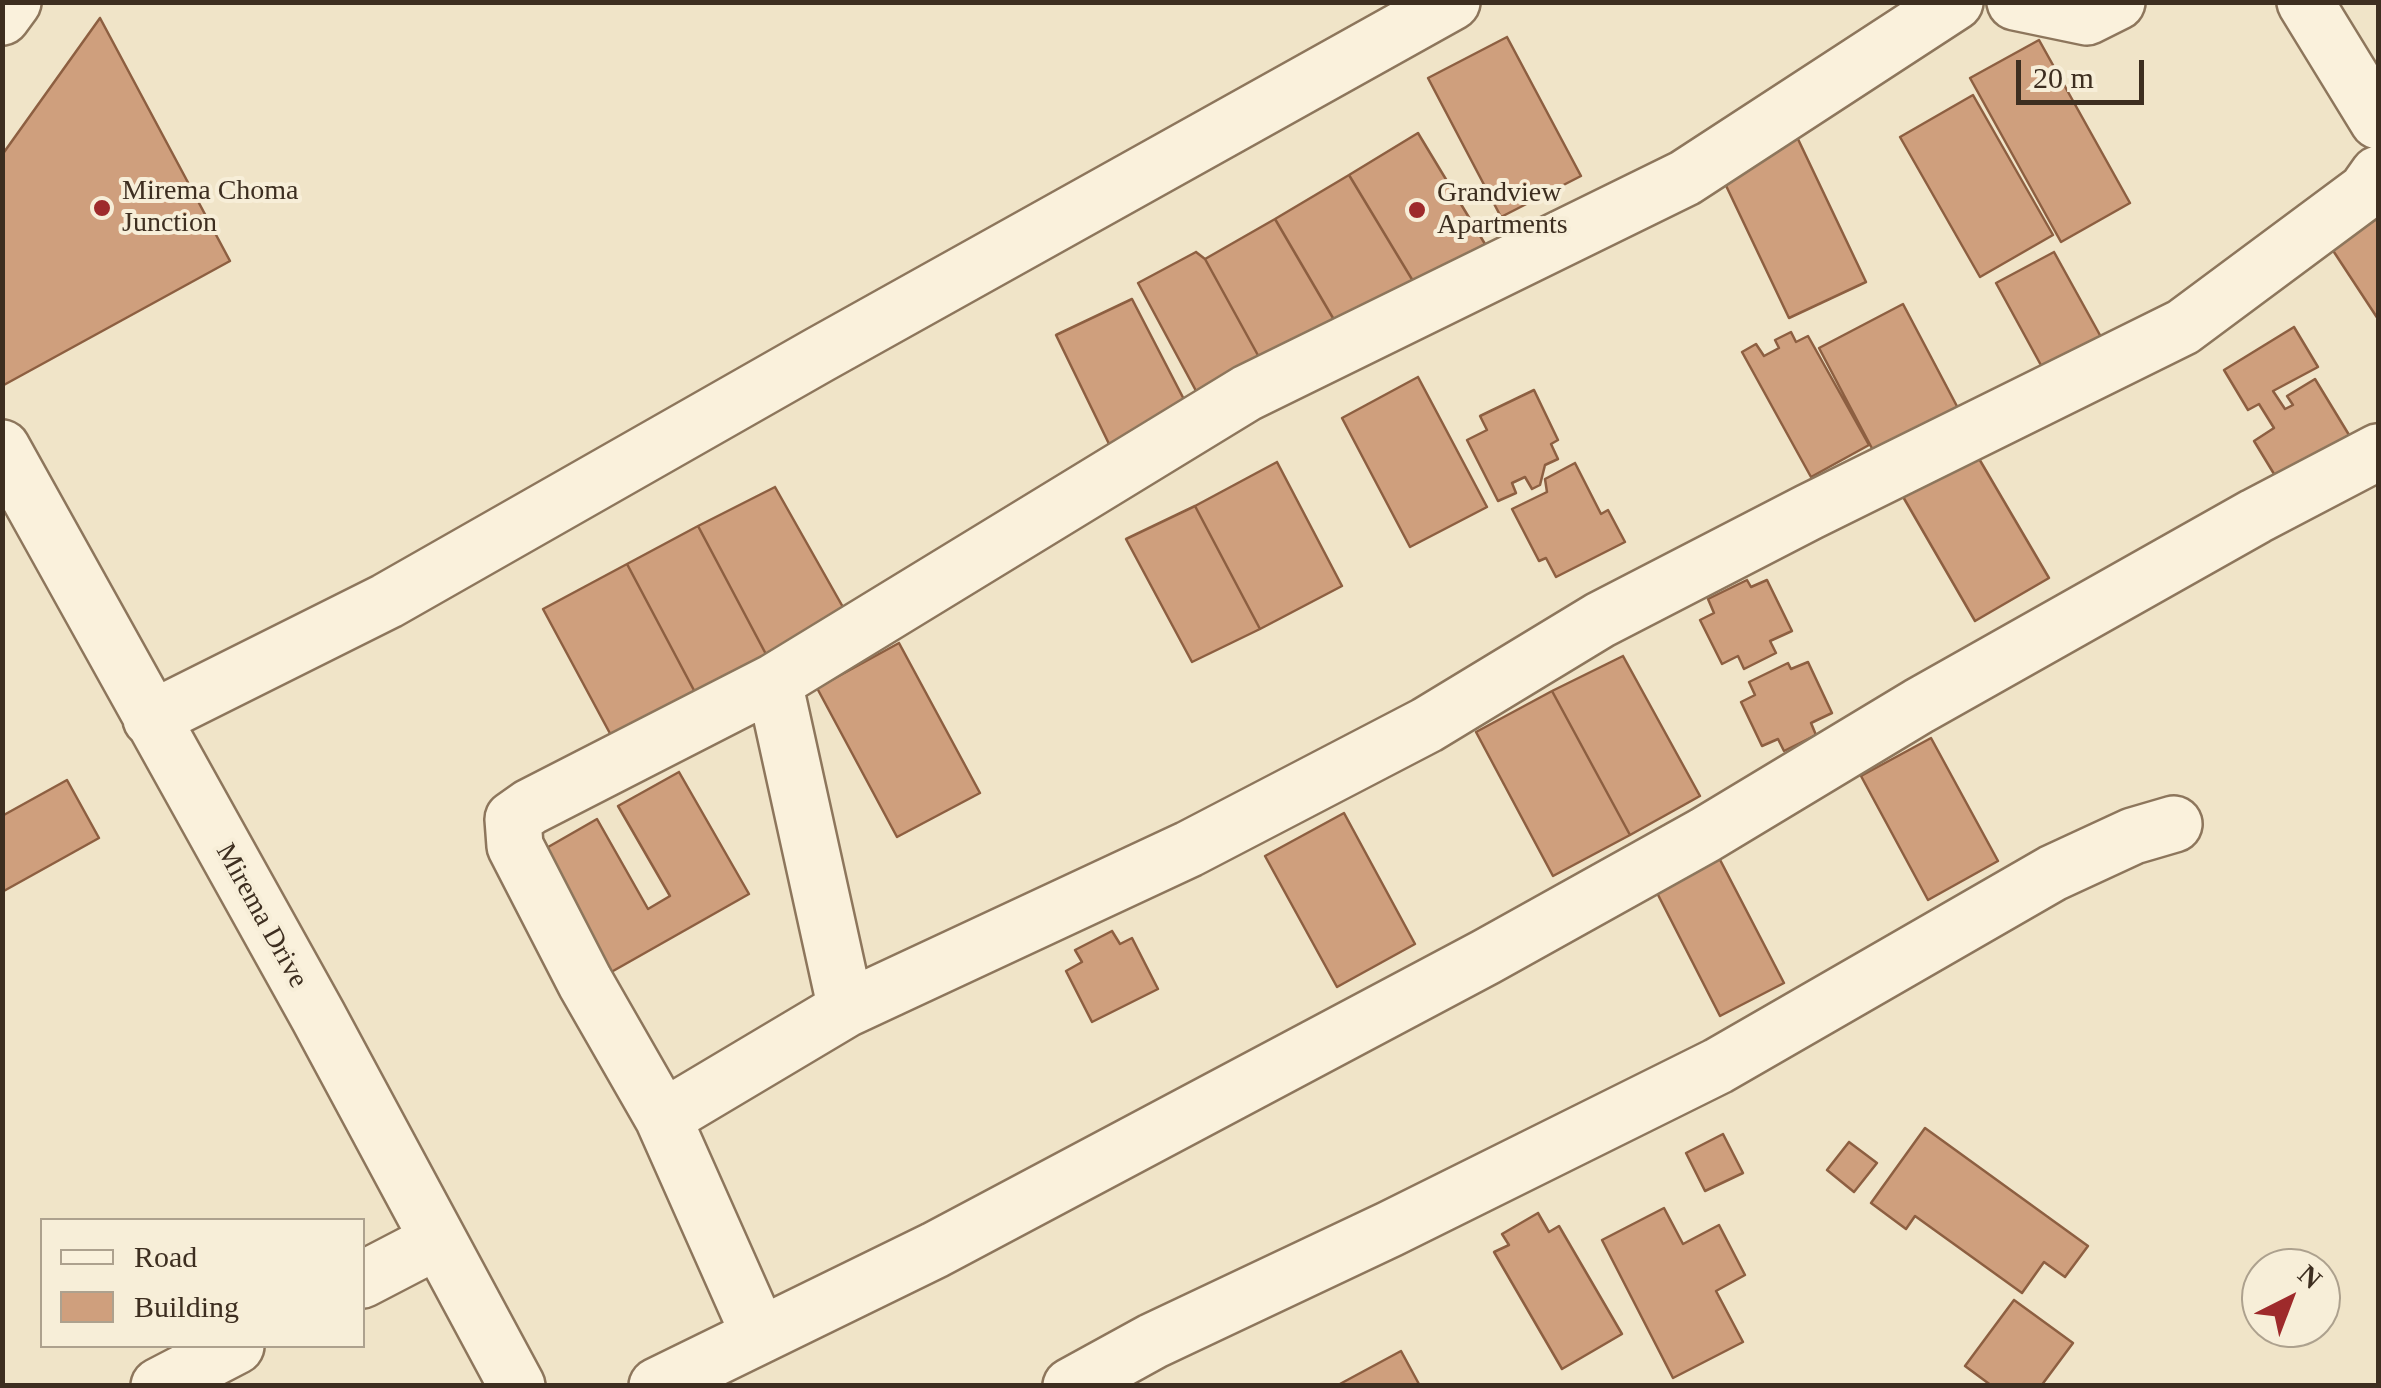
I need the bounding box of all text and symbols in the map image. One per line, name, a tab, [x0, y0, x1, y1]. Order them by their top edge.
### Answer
scale bar	[2021, 40, 2148, 102]
text: 20 m	[2033, 61, 2094, 94]
place label: Mirema Choma Junction	[122, 175, 299, 241]
place label: Grandview Apartments	[1437, 177, 1568, 243]
marker: Mirema Choma Junction	[91, 197, 113, 219]
marker: Grandview Apartments	[1406, 199, 1428, 221]
street label: Mirema Drive	[208, 838, 314, 994]
legend	[40, 1218, 365, 1348]
text: Road	[134, 1240, 197, 1273]
north arrow	[2241, 1248, 2341, 1348]
text: N	[2292, 1259, 2328, 1295]
text: Building	[134, 1290, 239, 1323]

